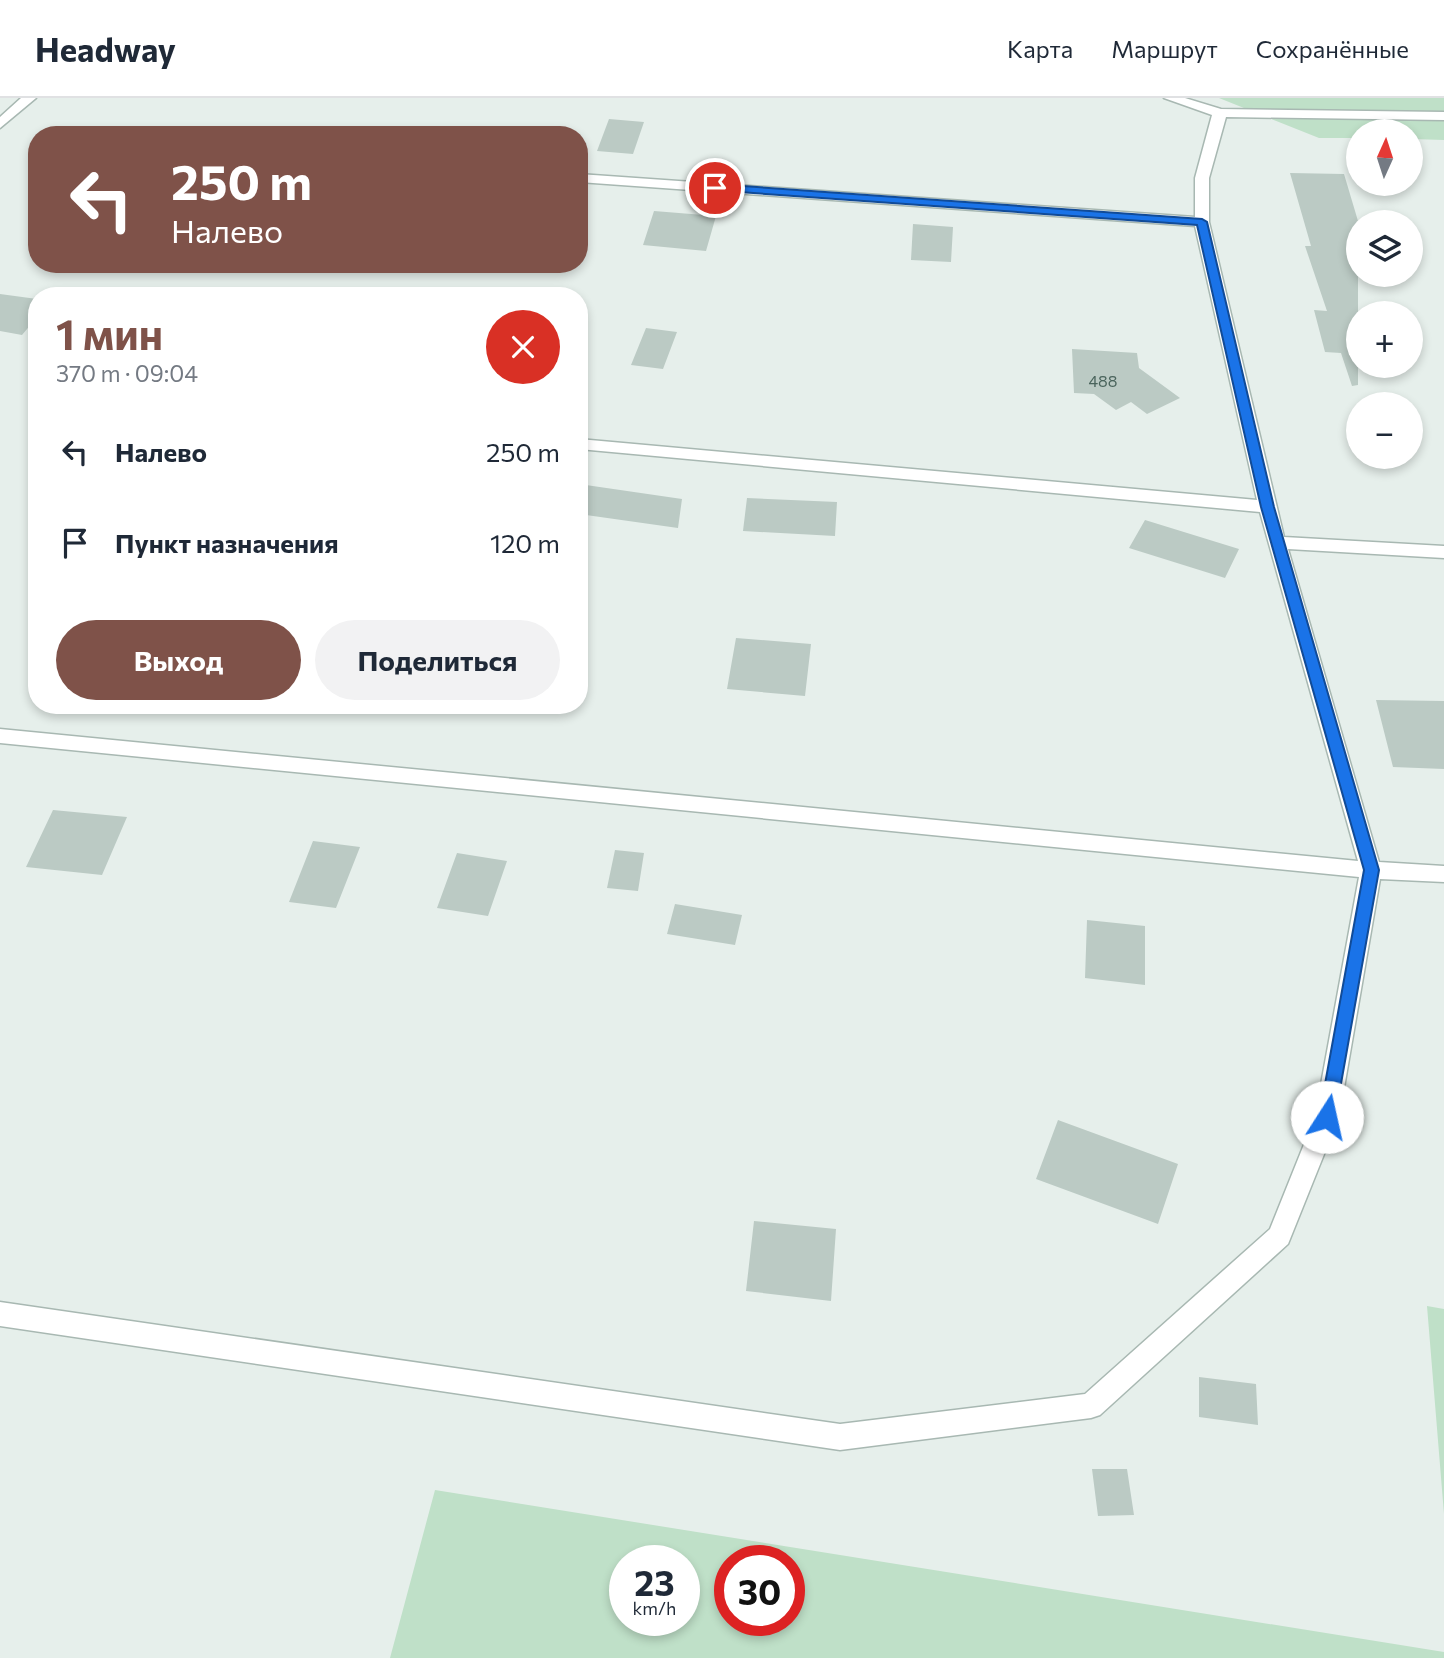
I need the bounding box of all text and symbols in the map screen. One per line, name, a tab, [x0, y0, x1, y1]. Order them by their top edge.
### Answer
text: Headway	[35, 28, 176, 69]
text: Карта	[1007, 34, 1073, 63]
text: Маршрут	[1111, 34, 1218, 63]
text: Сохранённые	[1256, 34, 1409, 63]
north arrow	[1346, 119, 1423, 196]
map controls	[1346, 119, 1423, 469]
text: 250 m	[171, 150, 312, 210]
icon: left	[56, 154, 147, 245]
pin	[685, 158, 745, 218]
icon: arrive	[696, 169, 734, 207]
text: Налево	[171, 210, 283, 250]
button: layers	[1346, 210, 1423, 287]
button: +	[1346, 301, 1423, 378]
text: 1 мин	[56, 307, 163, 359]
button: close	[486, 310, 560, 384]
text: 370 m · 09:04	[56, 359, 198, 387]
house number: 488	[1088, 371, 1118, 390]
button: −	[1346, 392, 1423, 469]
icon: left	[56, 433, 94, 471]
text: Налево	[115, 436, 207, 467]
text: 250 m	[486, 436, 560, 467]
icon: arrive	[56, 524, 94, 562]
text: Пункт назначения	[115, 527, 339, 558]
text: 120 m	[490, 527, 560, 558]
button: Выход	[56, 620, 301, 700]
button: Поделиться	[315, 620, 560, 700]
position arrow	[1290, 1080, 1364, 1154]
speed limit sign: 30	[714, 1545, 805, 1636]
text: 23	[634, 1560, 675, 1603]
text: km/h	[633, 1597, 676, 1619]

